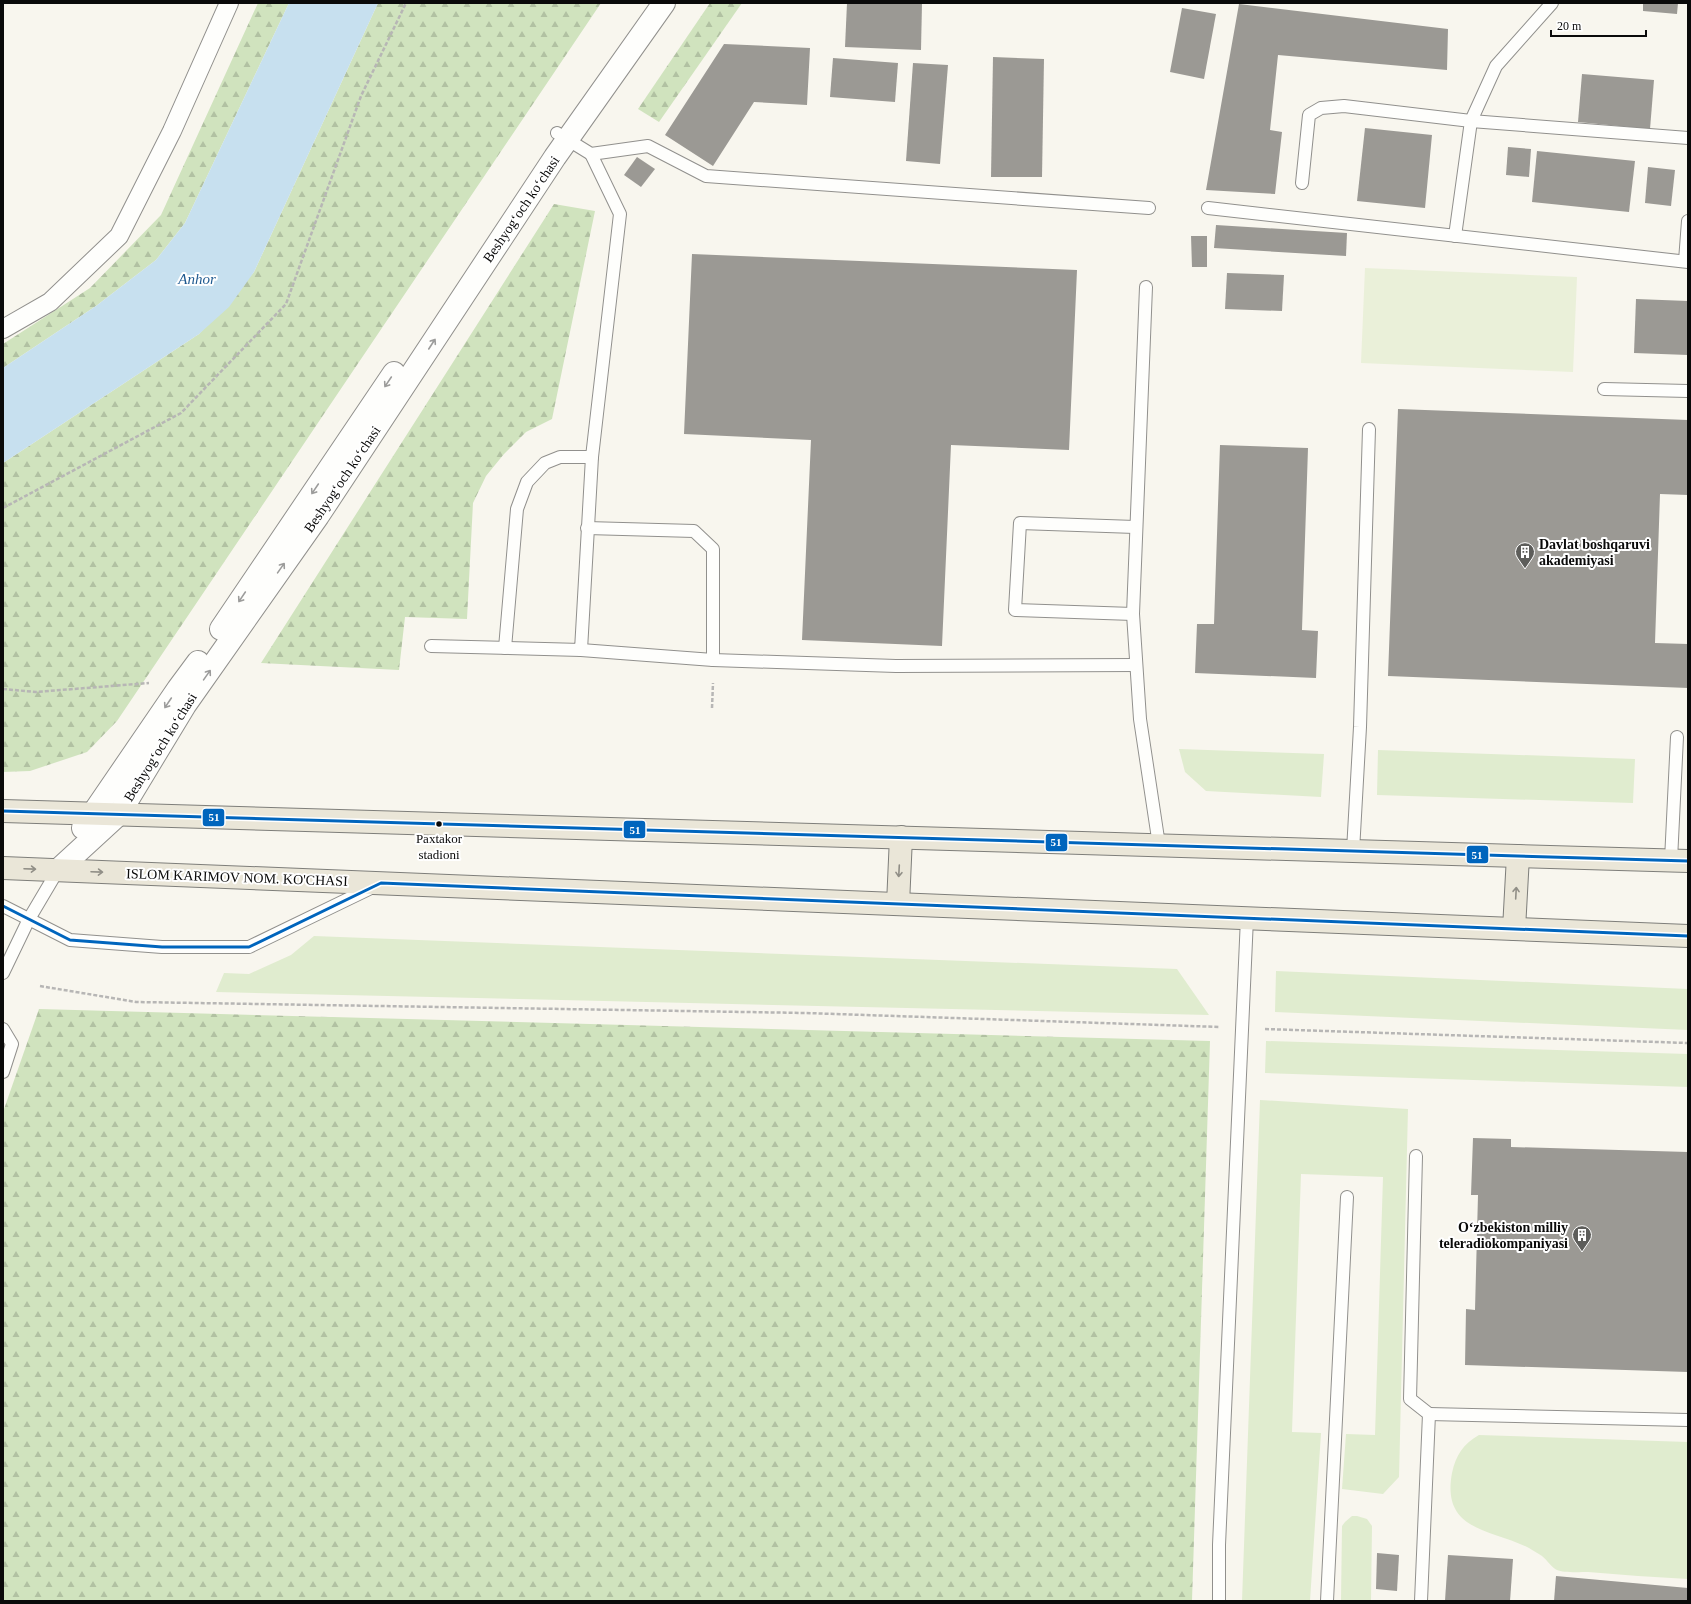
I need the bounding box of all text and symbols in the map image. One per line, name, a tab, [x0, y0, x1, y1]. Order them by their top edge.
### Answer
scale bar	[1551, 12, 1646, 38]
text: 20 m	[1557, 19, 1582, 33]
street label: Beshyogʻoch koʻchasi	[480, 153, 563, 265]
water label: Anhor	[177, 271, 216, 287]
one-way arrow	[428, 338, 436, 350]
one-way arrow	[384, 376, 392, 387]
street label: Beshyogʻoch koʻchasi	[301, 423, 384, 535]
one-way arrow	[311, 483, 319, 494]
place label: Davlat boshqaruvi akademiyasi	[1539, 537, 1650, 568]
building icon: Davlat boshqaruvi akademiyasi	[1514, 541, 1536, 569]
one-way arrow	[277, 563, 285, 574]
one-way arrow	[238, 591, 246, 602]
one-way arrow	[203, 669, 211, 680]
street label: Beshyogʻoch koʻchasi	[121, 690, 200, 804]
one-way arrow	[164, 697, 172, 708]
line badge: 51	[202, 808, 225, 827]
text: 51	[209, 811, 220, 823]
marker: Paxtakor stadioni	[434, 819, 444, 829]
line badge: 51	[623, 820, 646, 839]
text: 51	[630, 824, 641, 836]
place label: Paxtakor stadioni	[416, 831, 463, 862]
line badge: 51	[1045, 833, 1068, 852]
text: 51	[1051, 836, 1062, 848]
line badge: 51	[1466, 845, 1489, 864]
text: 51	[1472, 849, 1483, 861]
one-way arrow	[896, 864, 903, 877]
one-way arrow	[23, 865, 36, 873]
street label: ISLOM KARIMOV NOM. KO'CHASI	[126, 866, 348, 889]
one-way arrow	[90, 868, 103, 875]
one-way arrow	[1512, 887, 1520, 900]
place label: Oʻzbekiston milliy teleradiokompaniyasi	[1439, 1220, 1568, 1251]
building icon: Oʻzbekiston milliy teleradiokompaniyasi	[1571, 1224, 1593, 1252]

